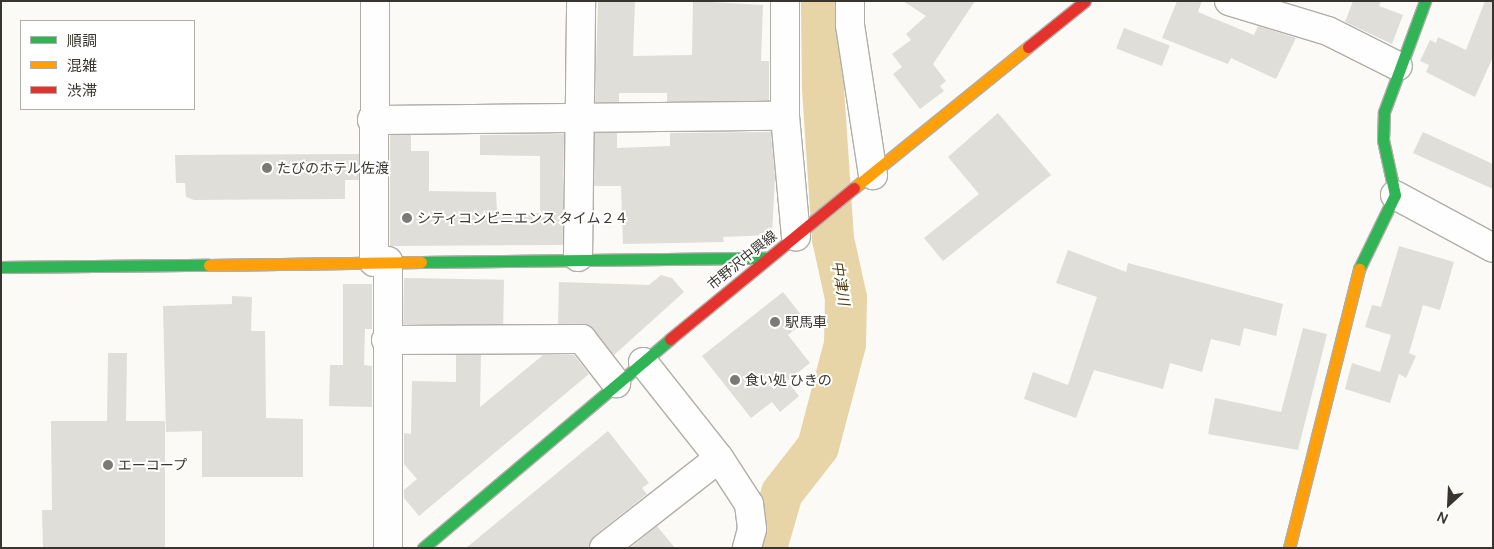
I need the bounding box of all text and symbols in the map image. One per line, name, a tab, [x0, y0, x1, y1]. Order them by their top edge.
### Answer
legend	[20, 20, 195, 110]
text: 順調	[67, 30, 97, 51]
text: 混雑	[67, 55, 97, 76]
text: 渋滞	[67, 80, 97, 101]
place label: たびのホテル佐渡	[277, 160, 389, 176]
marker: たびのホテル佐渡	[261, 162, 273, 174]
place label: シティコンビニエンス タイム２４	[417, 210, 630, 226]
marker: シティコンビニエンス タイム２４	[401, 212, 413, 224]
street label: 市野沢中興線	[704, 227, 780, 293]
water label: 中津川	[829, 259, 853, 307]
place label: 駅馬車	[785, 314, 827, 330]
marker: 駅馬車	[769, 316, 781, 328]
place label: 食い処 ひきの	[745, 372, 832, 388]
marker: 食い処 ひきの	[729, 374, 741, 386]
place label: エーコープ	[118, 457, 188, 473]
marker: エーコープ	[102, 459, 114, 471]
north arrow	[1424, 479, 1474, 529]
text: N	[1434, 507, 1451, 529]

